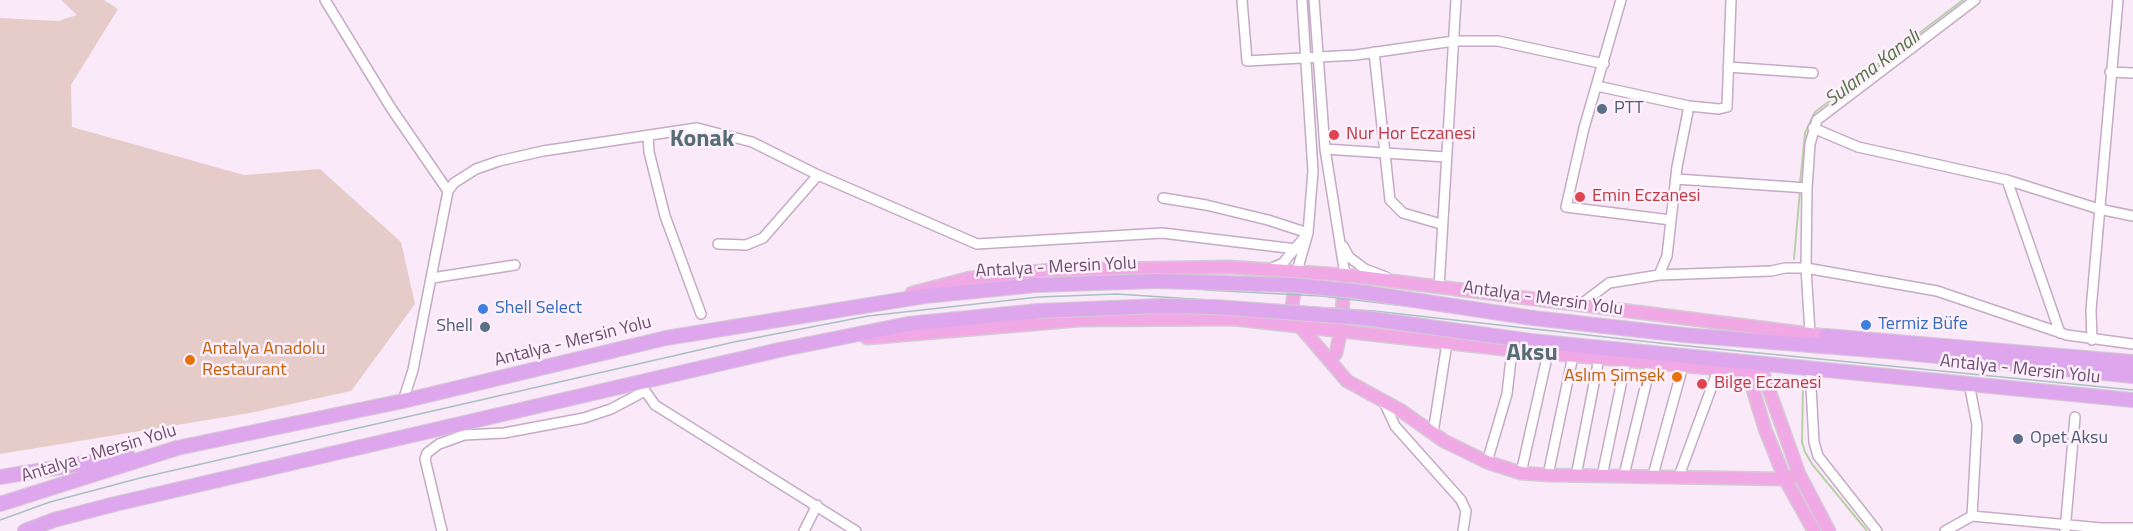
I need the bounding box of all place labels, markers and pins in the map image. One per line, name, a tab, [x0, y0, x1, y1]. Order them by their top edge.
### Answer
place label: PTT	[1614, 98, 1644, 120]
marker: PTT	[1595, 102, 1609, 116]
place label: Nur Hor Eczanesi	[1346, 124, 1476, 146]
marker: Nur Hor Eczanesi	[1327, 128, 1341, 142]
place label: Emin Eczanesi	[1592, 186, 1700, 208]
marker: Emin Eczanesi	[1573, 190, 1587, 204]
place label: Shell Select	[495, 298, 582, 320]
marker: Shell Select	[476, 302, 490, 316]
place label: Termiz Büfe	[1878, 314, 1968, 336]
place label: Shell	[436, 316, 473, 338]
marker: Termiz Büfe	[1859, 318, 1873, 332]
marker: Shell	[478, 320, 492, 334]
place label: Antalya Anadolu Restaurant	[202, 339, 325, 382]
marker: Antalya Anadolu Restaurant	[183, 353, 197, 367]
place label: Aslım Şimşek	[1564, 366, 1665, 388]
marker: Aslım Şimşek	[1670, 370, 1684, 384]
place label: Bilge Eczanesi	[1714, 373, 1821, 395]
marker: Bilge Eczanesi	[1695, 377, 1709, 391]
place label: Opet Aksu	[2030, 428, 2108, 450]
marker: Opet Aksu	[2011, 432, 2025, 446]

